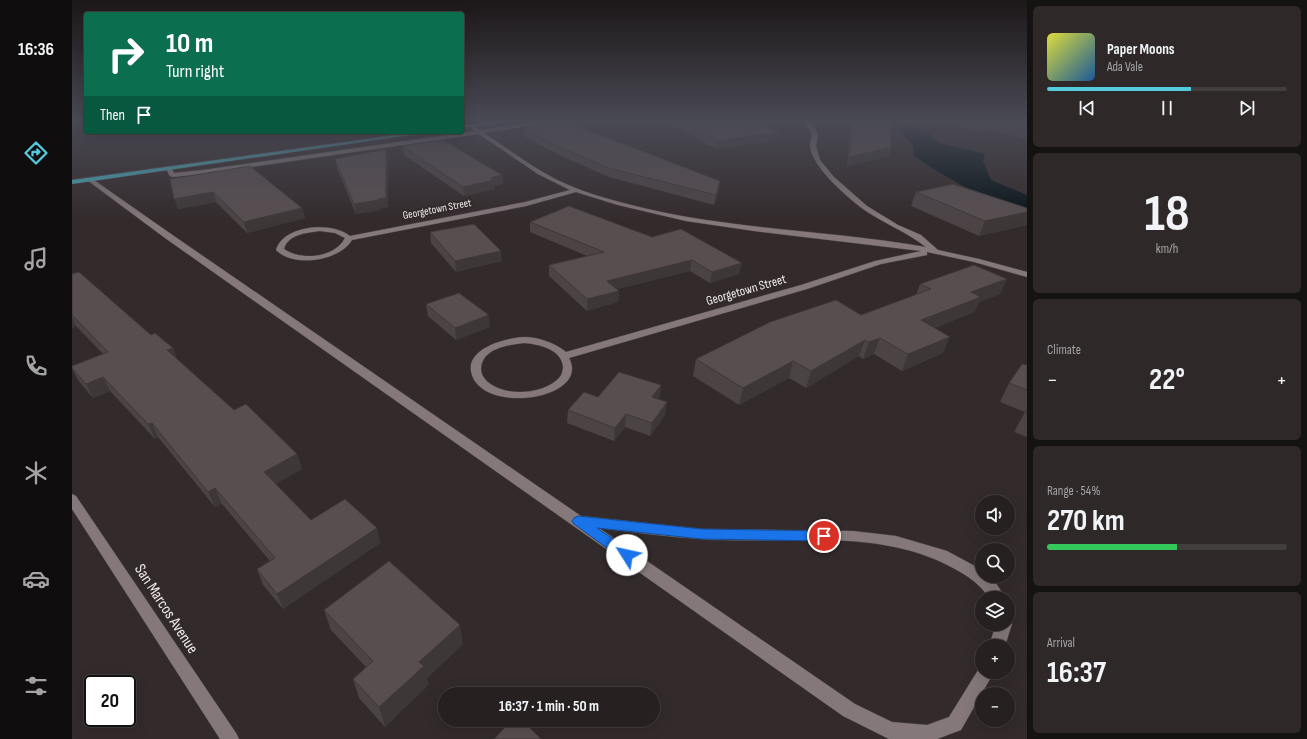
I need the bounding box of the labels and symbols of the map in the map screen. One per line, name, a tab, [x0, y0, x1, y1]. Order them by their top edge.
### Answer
street label: Georgetown Street	[402, 196, 473, 222]
street label: Georgetown Street	[704, 271, 788, 309]
pin	[807, 519, 841, 553]
position arrow	[606, 534, 648, 576]
street label: San Marcos Avenue	[130, 561, 202, 657]
speed limit sign: 20	[84, 675, 136, 727]

